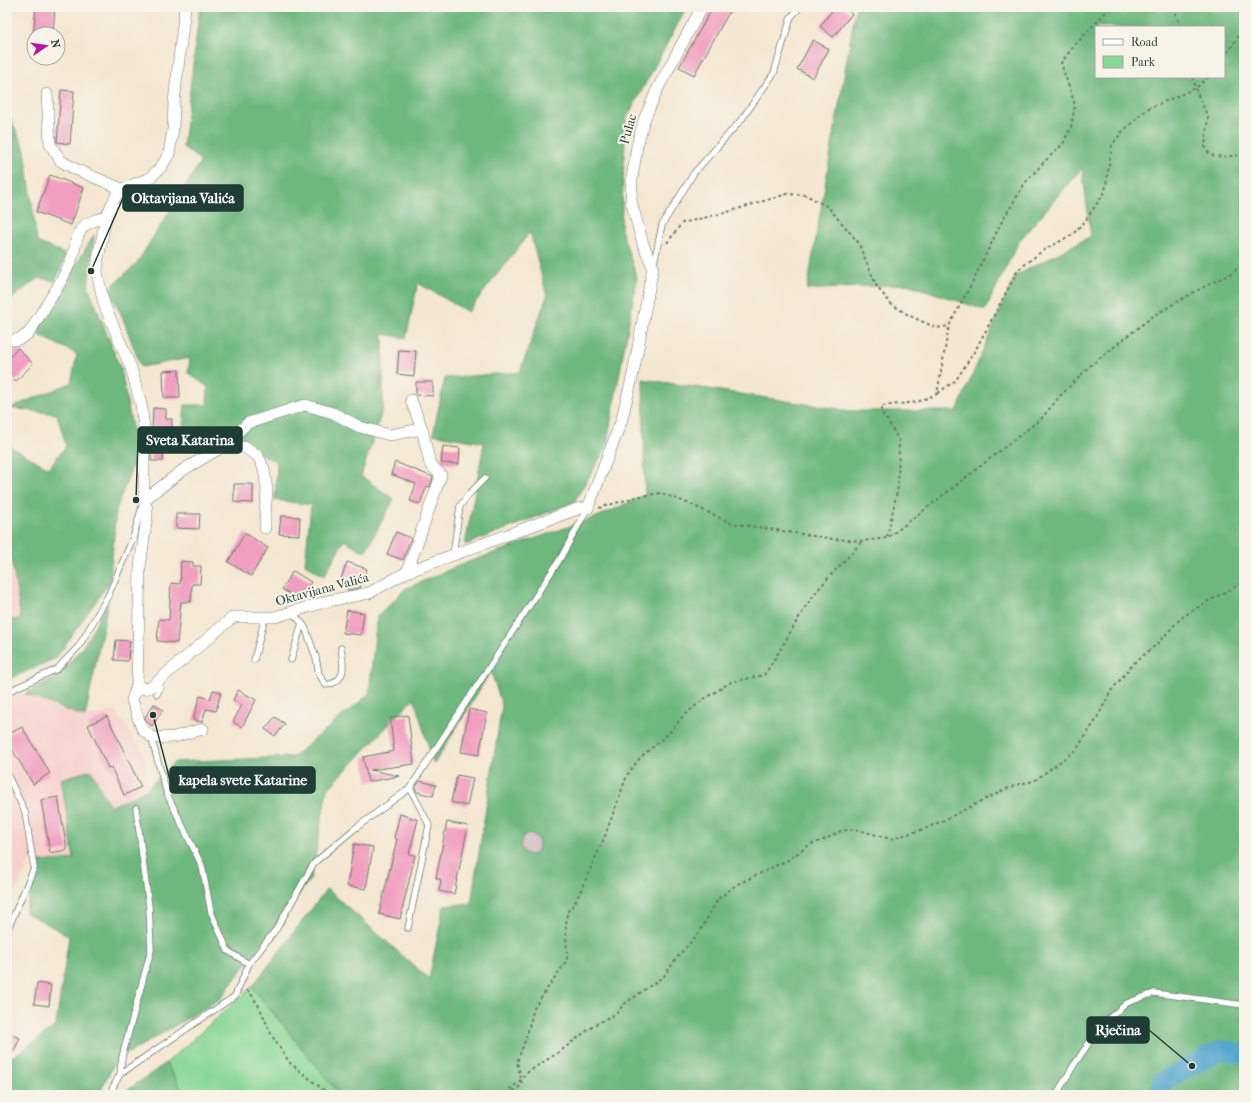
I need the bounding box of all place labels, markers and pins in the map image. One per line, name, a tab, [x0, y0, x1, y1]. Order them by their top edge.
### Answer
callout: Oktavijana Valića	[123, 185, 243, 211]
callout: Sveta Katarina	[138, 427, 242, 453]
callout: kapela svete Katarine	[170, 767, 315, 793]
callout: Rječina	[1087, 1017, 1149, 1043]

